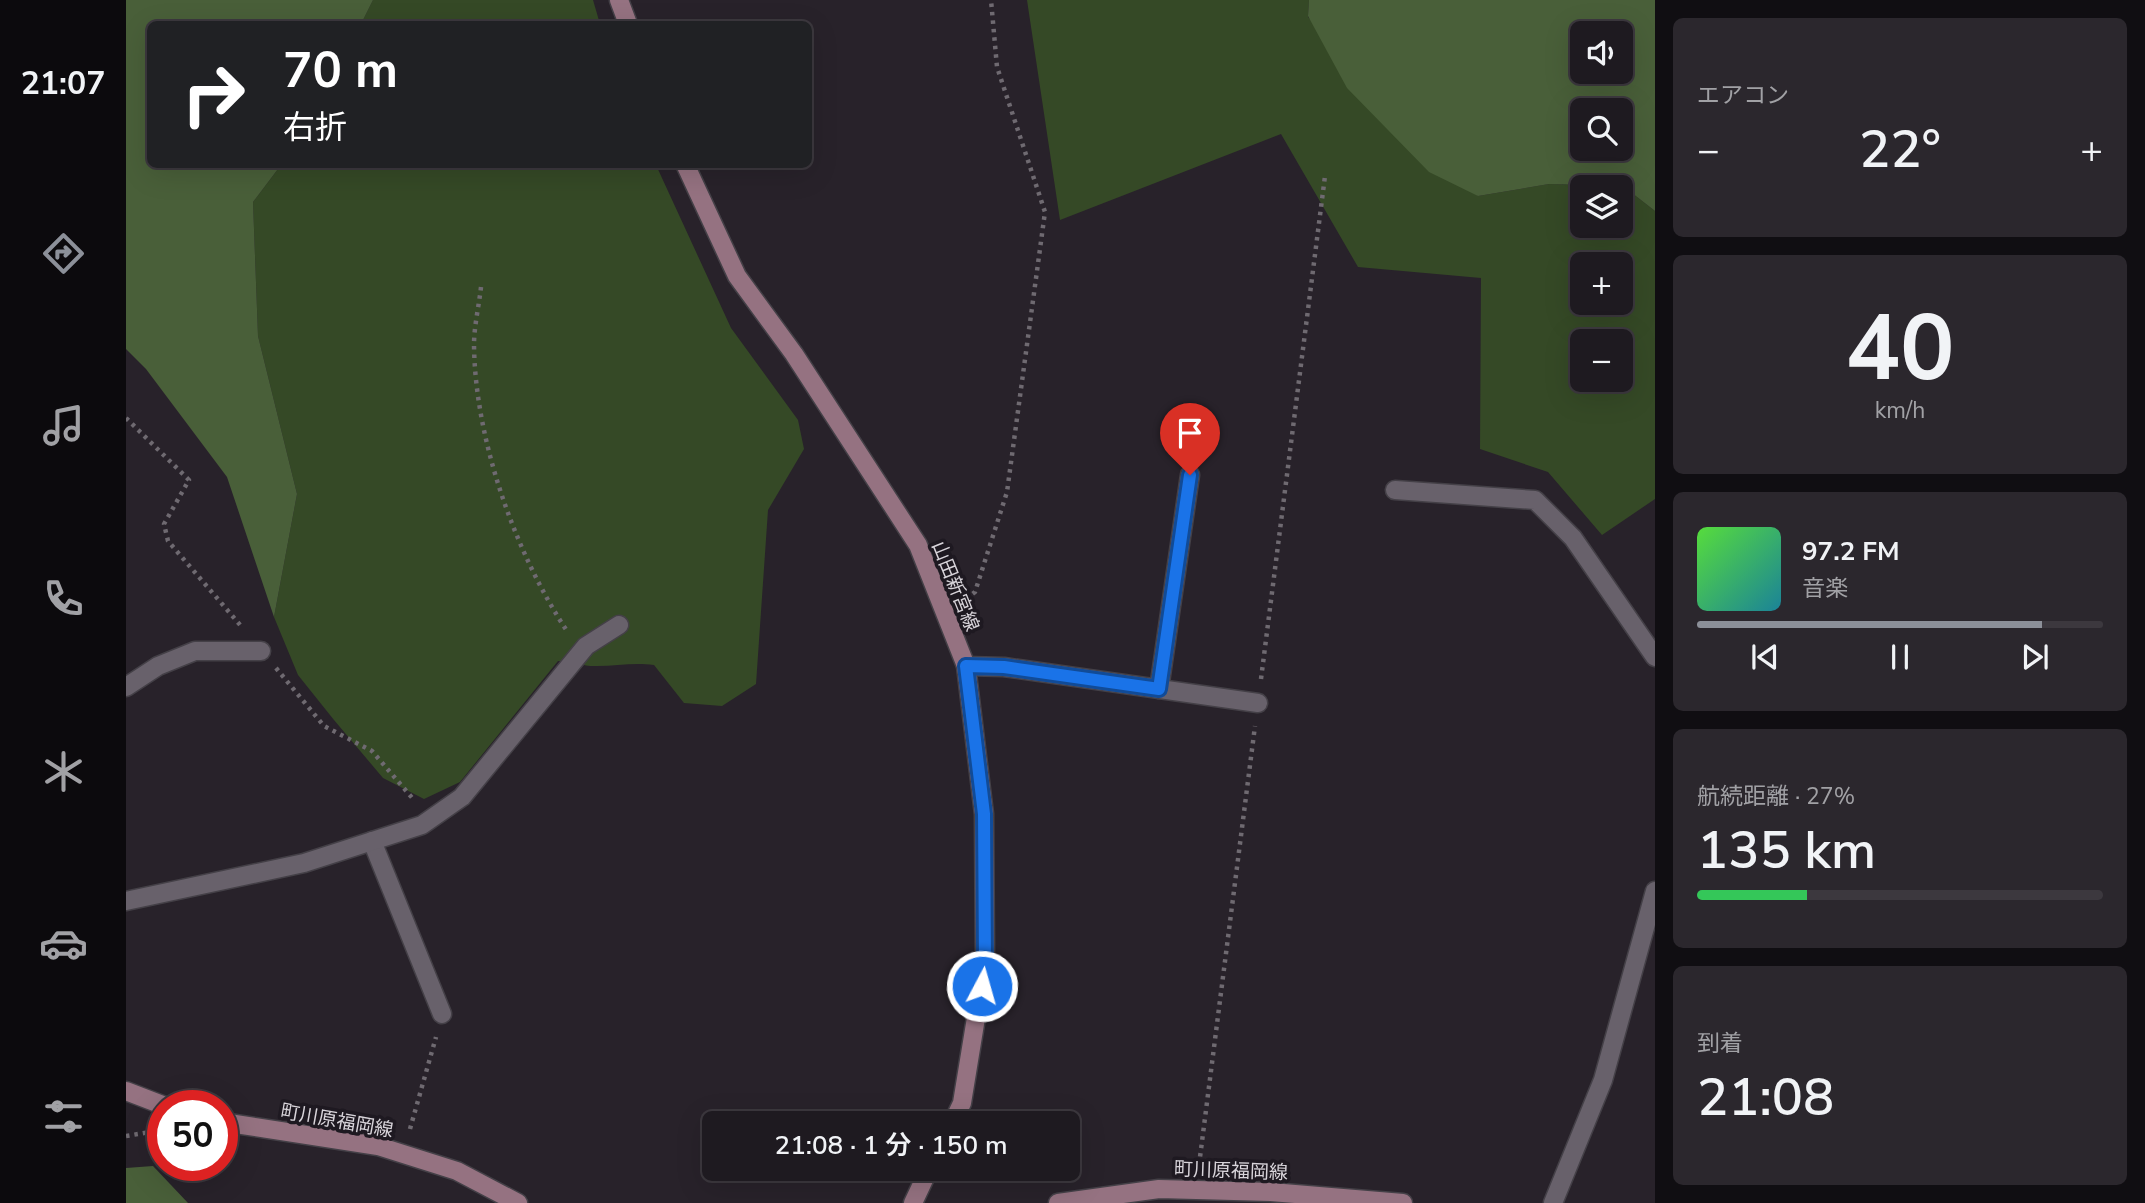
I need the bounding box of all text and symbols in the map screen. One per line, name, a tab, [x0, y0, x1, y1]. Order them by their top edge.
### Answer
map controls	[1570, 21, 1633, 392]
button: sound	[1570, 21, 1633, 84]
text: 70 m	[283, 37, 398, 104]
icon: right	[168, 49, 259, 140]
text: 21:07	[21, 62, 105, 105]
text: エアコン	[1697, 80, 1789, 111]
button: search	[1570, 98, 1633, 161]
text: 右折	[283, 106, 347, 149]
text: 22°	[1859, 114, 1941, 185]
text: −	[1697, 125, 1720, 176]
text: +	[2080, 125, 2103, 176]
button: layers	[1570, 175, 1633, 238]
icon: directions	[39, 229, 88, 278]
button: +	[1570, 252, 1633, 315]
text: 40	[1845, 287, 1955, 411]
button: −	[1570, 329, 1633, 392]
text: km/h	[1875, 395, 1925, 426]
icon: music	[39, 401, 88, 450]
pin	[1160, 403, 1220, 475]
icon: arrive	[1171, 414, 1209, 452]
text: 97.2 FM	[1802, 534, 1899, 569]
street label: 山田新宮線	[925, 537, 985, 635]
text: 音楽	[1802, 573, 1848, 604]
icon: phone	[39, 574, 88, 623]
icon: previous	[1746, 638, 1784, 676]
icon: pause	[1881, 638, 1919, 676]
icon: next	[2016, 638, 2054, 676]
icon: climate	[39, 747, 88, 796]
text: 航続距離 · 27%	[1697, 781, 1855, 812]
text: 135 km	[1697, 815, 1876, 886]
icon: car	[39, 919, 88, 968]
position arrow	[945, 949, 1019, 1023]
text: 到着	[1697, 1028, 1743, 1059]
text: 21:08	[1697, 1062, 1834, 1133]
speed limit sign: 50	[147, 1090, 238, 1181]
icon: filters	[39, 1092, 88, 1141]
street label: 町川原福岡線	[278, 1098, 395, 1144]
text: 21:08 · 1 分 · 150 m	[775, 1128, 1007, 1163]
street label: 町川原福岡線	[1174, 1156, 1288, 1186]

